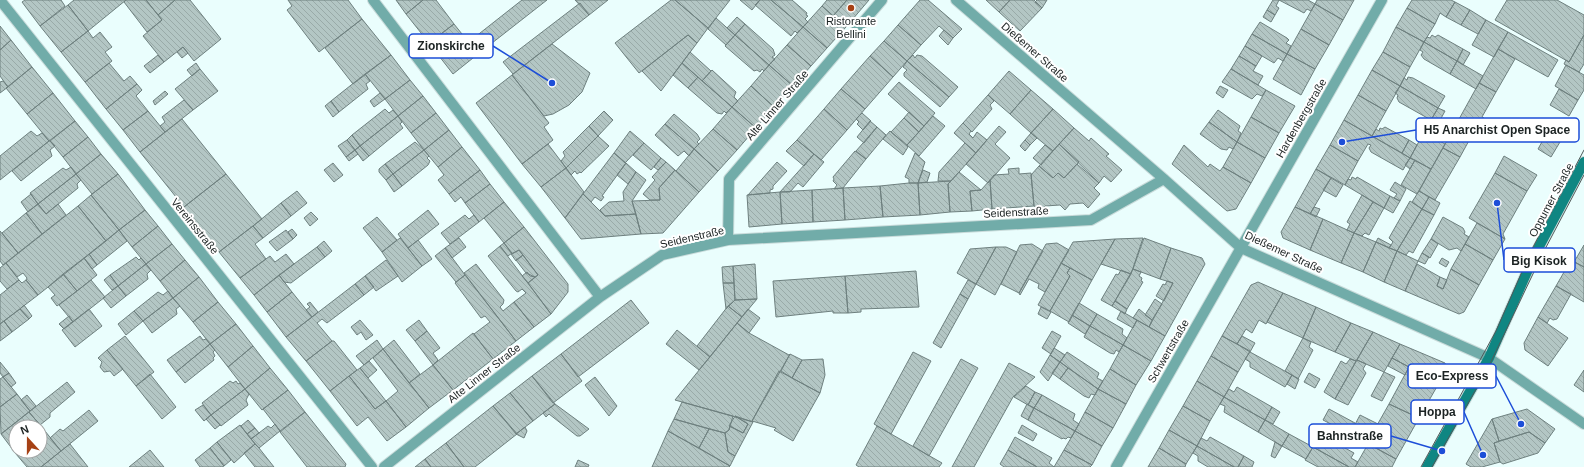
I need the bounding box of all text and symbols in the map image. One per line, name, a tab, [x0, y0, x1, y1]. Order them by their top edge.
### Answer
marker: Ristorante Bellini	[846, 3, 856, 13]
place label: Ristorante Bellini	[826, 15, 876, 40]
street label: Dießemer Straße	[999, 20, 1071, 84]
callout: Zionskirche	[409, 34, 493, 58]
text: Zionskirche	[417, 39, 485, 53]
street label: Alte Linner Straße	[743, 68, 811, 142]
street label: Hardenbergstraße	[1273, 76, 1329, 160]
callout: H5 Anarchist Open Space	[1416, 118, 1579, 142]
text: H5 Anarchist Open Space	[1424, 123, 1570, 137]
street label: Oppumer Straße	[1526, 161, 1576, 239]
street label: Vereinsstraße	[169, 196, 221, 256]
street label: Seidenstraße	[983, 204, 1049, 220]
street label: Seidenstraße	[659, 224, 725, 250]
street label: Dießemer Straße	[1243, 229, 1325, 275]
callout: Big Kisok	[1504, 248, 1575, 272]
text: Big Kisok	[1511, 254, 1567, 268]
street label: Schwertstraße	[1145, 317, 1191, 385]
street label: Alte Linner Straße	[445, 341, 523, 405]
callout: Eco-Express	[1408, 364, 1496, 388]
text: Eco-Express	[1416, 369, 1489, 383]
callout: Hoppa	[1411, 400, 1464, 424]
text: Hoppa	[1418, 405, 1456, 419]
north arrow	[8, 419, 48, 459]
text: N	[19, 423, 30, 437]
callout: Bahnstraße	[1309, 424, 1391, 448]
text: Bahnstraße	[1317, 429, 1383, 443]

